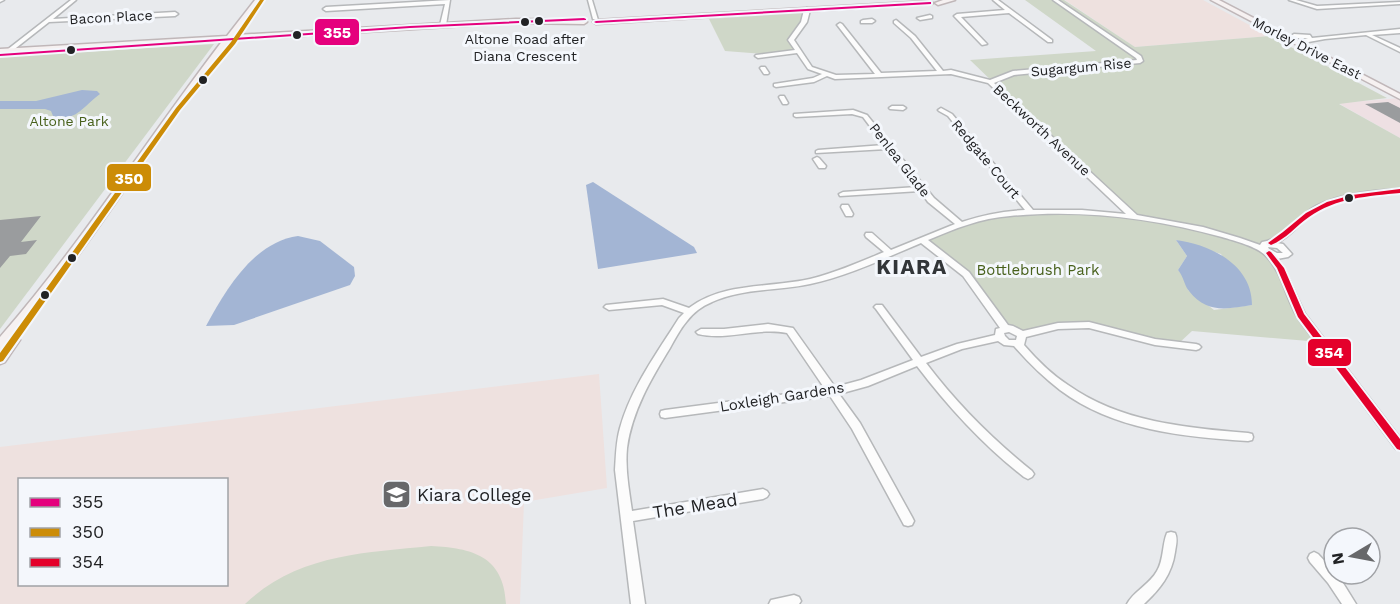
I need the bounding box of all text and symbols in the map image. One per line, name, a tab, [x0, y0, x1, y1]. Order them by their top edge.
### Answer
street label: Bacon Place	[69, 7, 153, 27]
street label: Morley Drive East	[1250, 14, 1364, 82]
unlabelled marker	[533, 15, 545, 27]
marker: Altone Road after Diana Crescent	[519, 16, 531, 28]
line badge: 355	[314, 18, 360, 46]
text: 355	[323, 23, 351, 42]
unlabelled marker	[291, 29, 303, 41]
place label: Altone Road after Diana Crescent	[465, 31, 585, 64]
unlabelled marker	[65, 44, 77, 56]
street label: Sugargum Rise	[1030, 55, 1132, 79]
unlabelled marker	[197, 74, 209, 86]
street label: Beckworth Avenue	[990, 81, 1094, 179]
park label: Altone Park	[29, 113, 109, 129]
street label: Redgate Court	[949, 116, 1024, 202]
street label: Penlea Glade	[866, 120, 934, 200]
line badge: 350	[106, 163, 152, 192]
text: 350	[114, 169, 144, 188]
unlabelled marker	[1343, 192, 1355, 204]
unlabelled marker	[66, 252, 78, 264]
district label: KIARA	[876, 254, 948, 279]
park label: Bottlebrush Park	[977, 261, 1100, 279]
unlabelled marker	[39, 289, 51, 301]
line badge: 354	[1307, 338, 1352, 367]
text: 354	[1314, 343, 1344, 362]
street label: Loxleigh Gardens	[719, 378, 845, 416]
legend	[18, 478, 228, 586]
school or university icon: Kiara College	[380, 479, 412, 511]
place label: Kiara College	[417, 484, 531, 505]
street label: The Mead	[651, 488, 739, 523]
text: 355	[72, 491, 103, 512]
text: 350	[72, 521, 104, 542]
north arrow	[1322, 526, 1382, 586]
text: 354	[72, 551, 104, 572]
text: N	[1327, 551, 1348, 566]

